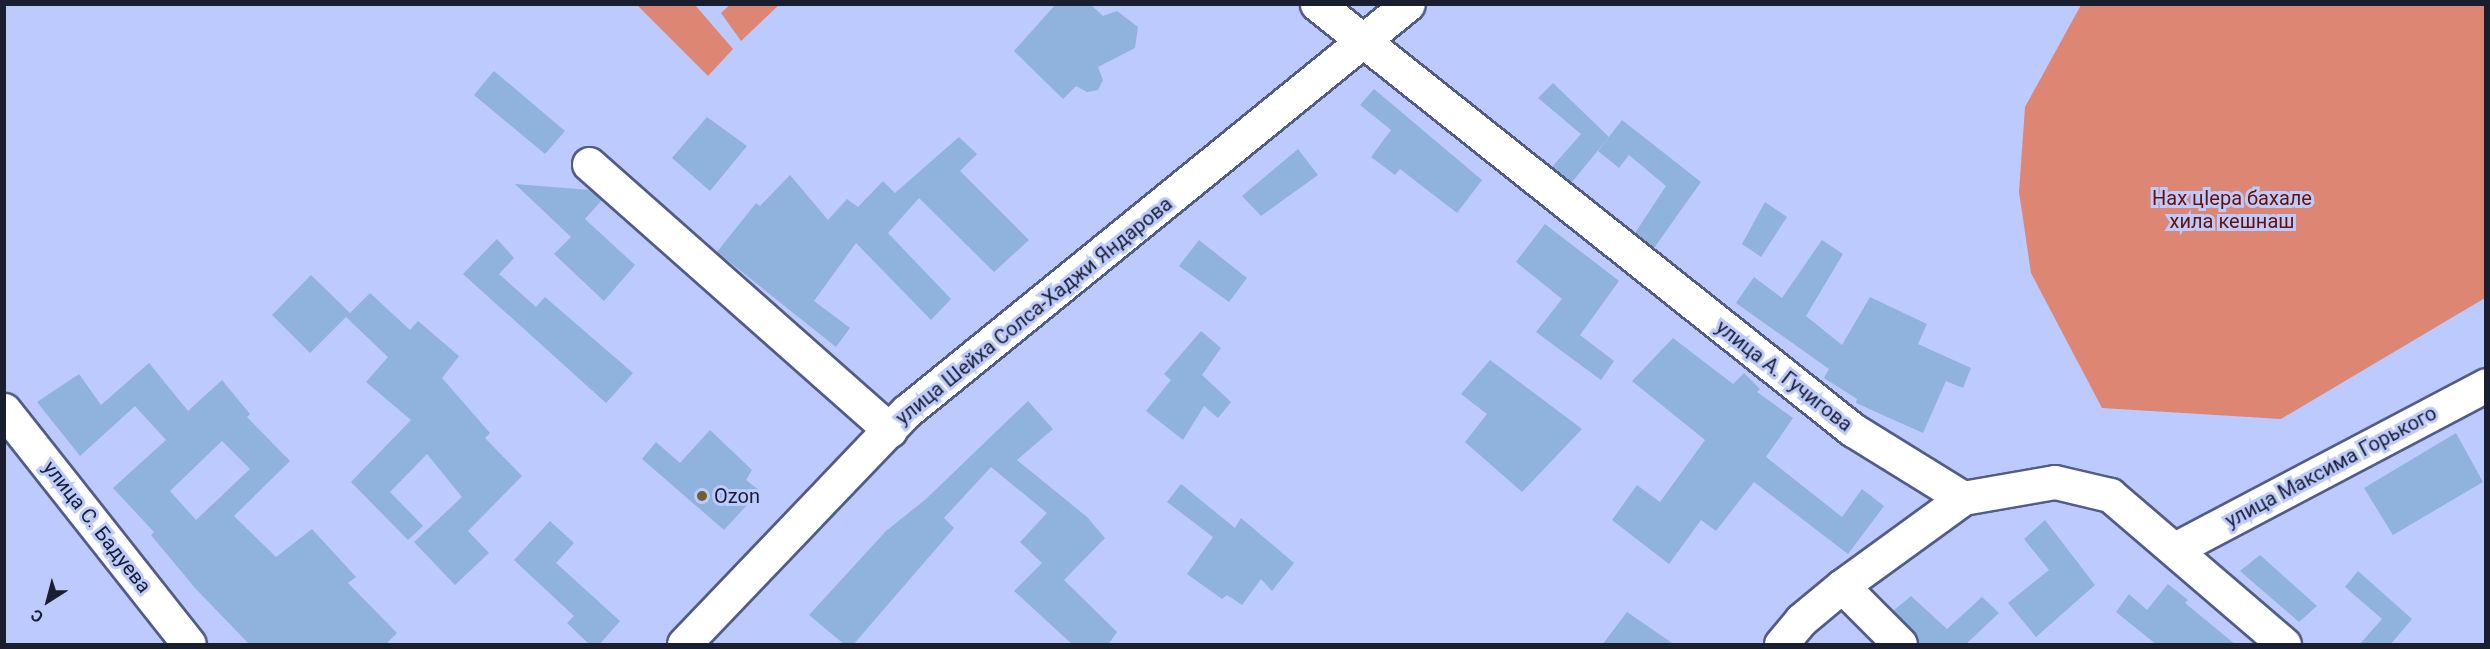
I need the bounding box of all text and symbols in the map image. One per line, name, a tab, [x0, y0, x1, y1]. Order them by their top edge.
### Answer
park label: Нах цIера бахале хила кешнаш	[2152, 187, 2312, 234]
street label: улица Шейха Солса-Хаджи Яндарова	[891, 192, 1177, 430]
street label: улица А. Гучигова	[1711, 315, 1857, 437]
street label: улица Максима Горького	[2221, 401, 2441, 533]
street label: улица С. Бадуева	[38, 456, 156, 598]
place label: Ozon	[714, 484, 760, 508]
marker: Ozon	[695, 489, 709, 503]
north arrow	[18, 571, 78, 631]
text: С	[27, 605, 47, 627]

